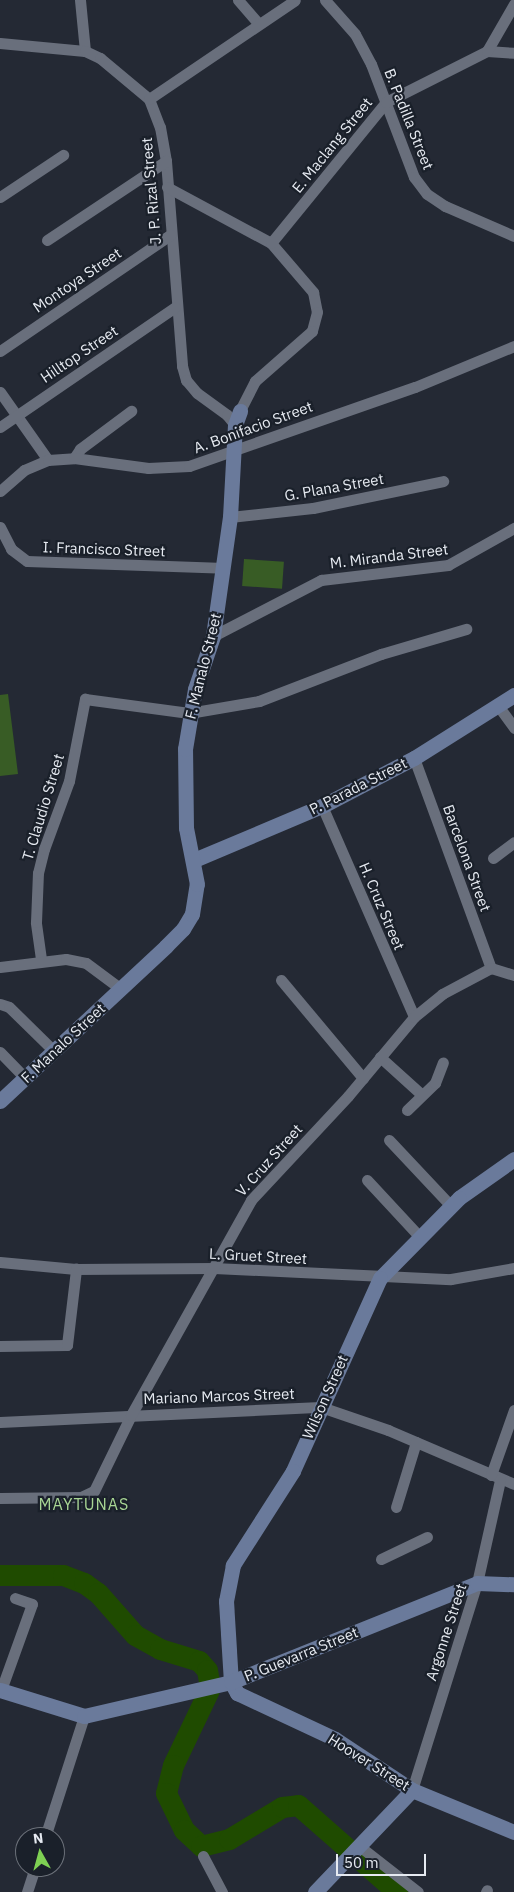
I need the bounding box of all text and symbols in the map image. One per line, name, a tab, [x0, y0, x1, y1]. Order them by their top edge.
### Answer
street label: B. Padilla Street	[381, 66, 437, 172]
street label: E. Maclang Street	[288, 94, 376, 196]
street label: J. P. Rizal Street	[137, 137, 165, 245]
street label: Montoya Street	[29, 244, 125, 316]
street label: Hilltop Street	[37, 322, 121, 386]
street label: A. Bonifacio Street	[191, 397, 315, 457]
street label: G. Plana Street	[283, 469, 385, 505]
street label: I. Francisco Street	[42, 538, 166, 560]
street label: M. Miranda Street	[329, 540, 449, 572]
street label: F. Manalo Street	[181, 611, 225, 721]
street label: T. Claudio Street	[18, 752, 68, 862]
street label: P. Parada Street	[306, 754, 410, 818]
street label: Barcelona Street	[439, 802, 495, 914]
street label: H. Cruz Street	[356, 860, 408, 952]
street label: F. Manalo Street	[17, 999, 109, 1087]
street label: V. Cruz Street	[232, 1120, 306, 1200]
street label: L. Gruet Street	[209, 1244, 307, 1268]
street label: Wilson Street	[298, 1352, 352, 1442]
street label: Mariano Marcos Street	[143, 1384, 295, 1408]
district label: MAYTUNAS	[38, 1494, 130, 1514]
street label: Argonne Street	[422, 1581, 470, 1683]
street label: P. Guevarra Street	[241, 1623, 361, 1685]
street label: Hoover Street	[325, 1730, 413, 1794]
north arrow	[15, 1827, 65, 1877]
text: N	[32, 1829, 44, 1848]
scale bar	[339, 1844, 429, 1876]
text: 50 m	[344, 1853, 379, 1872]

